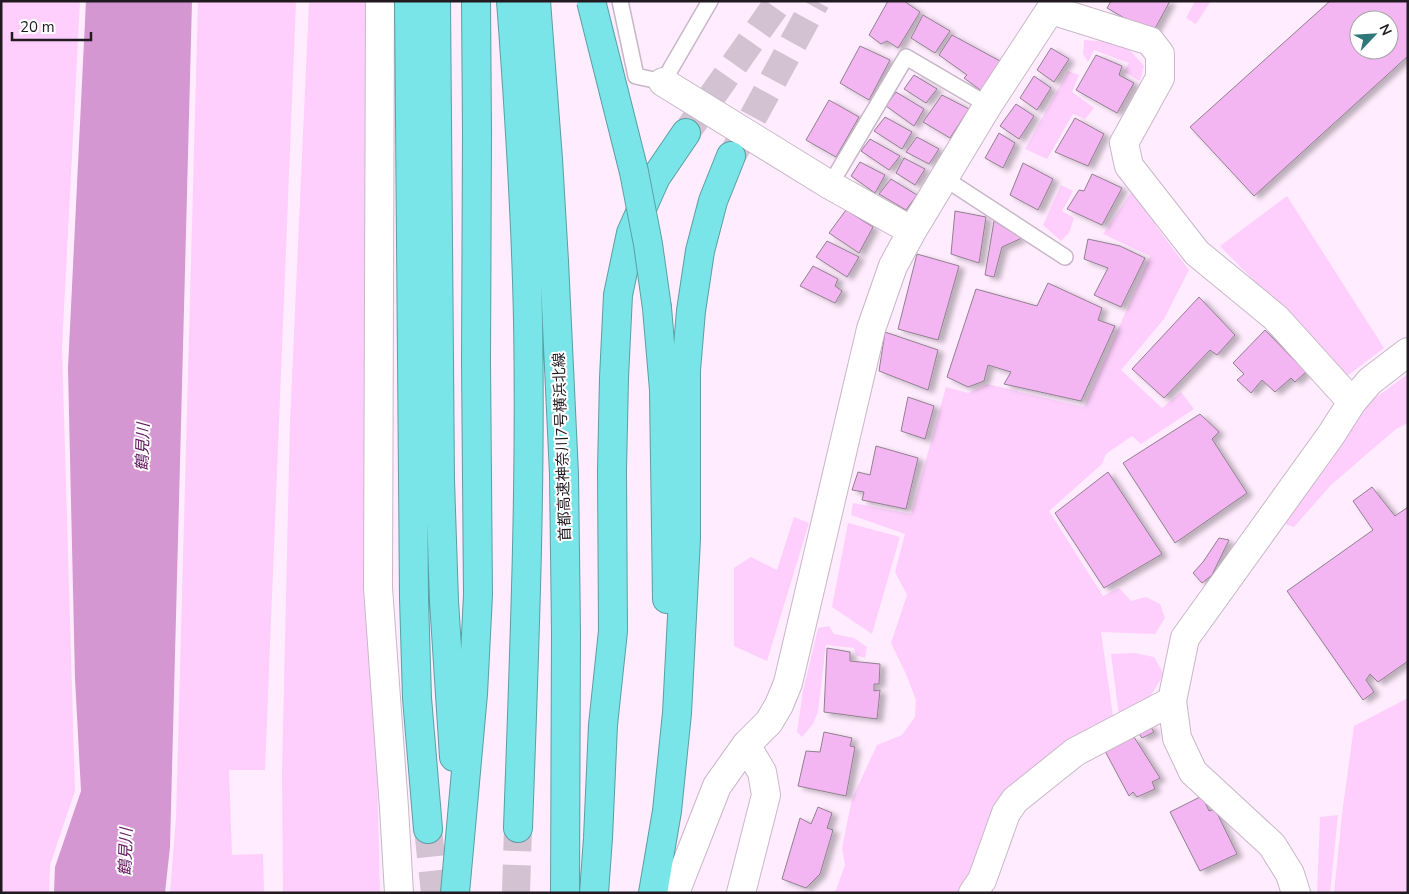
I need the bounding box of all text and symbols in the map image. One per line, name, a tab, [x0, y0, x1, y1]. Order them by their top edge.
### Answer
scale bar	[12, 10, 91, 42]
north arrow	[1349, 10, 1399, 60]
text: 20 m	[20, 17, 55, 37]
text: N	[1375, 21, 1396, 38]
street label: 首都高速神奈川7号横浜北線	[549, 352, 575, 542]
water label: 鶴見川	[131, 421, 155, 471]
water label: 鶴見川	[114, 826, 138, 876]

